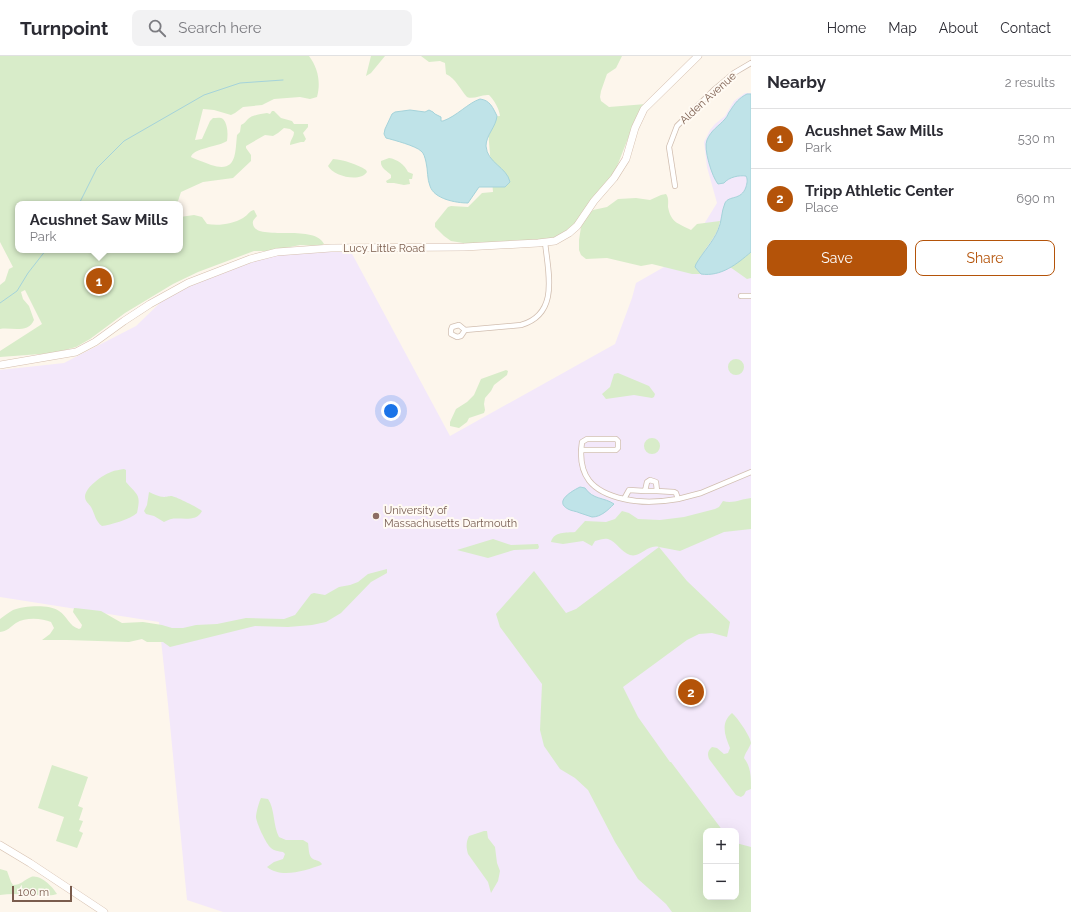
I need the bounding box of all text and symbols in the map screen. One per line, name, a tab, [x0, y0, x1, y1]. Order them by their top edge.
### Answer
search box	[132, 10, 412, 46]
text: Turnpoint	[20, 17, 108, 39]
icon: search	[146, 17, 168, 39]
text: Search here	[178, 19, 262, 37]
text: Home	[827, 20, 866, 36]
text: Map	[888, 20, 917, 36]
text: About	[939, 20, 978, 36]
text: Contact	[1000, 20, 1051, 36]
street label: Alden Avenue	[677, 69, 739, 127]
text: Nearby	[767, 72, 826, 92]
text: 2 results	[1005, 75, 1055, 90]
text: Acushnet Saw Mills	[805, 122, 943, 140]
text: 1	[777, 131, 783, 146]
text: 530 m	[1018, 131, 1055, 146]
text: Park	[805, 140, 832, 155]
text: Tripp Athletic Center	[805, 182, 954, 200]
text: 2	[776, 191, 784, 206]
text: 690 m	[1016, 191, 1055, 206]
text: Place	[805, 200, 838, 215]
popup	[15, 201, 183, 253]
text: Acushnet Saw Mills	[30, 211, 168, 229]
text: Park	[30, 229, 56, 244]
button: Save	[767, 240, 907, 276]
button: Share	[915, 240, 1055, 276]
street label: Lucy Little Road	[343, 242, 425, 255]
pin: 1	[86, 266, 112, 296]
your location	[381, 401, 401, 421]
place label: University of Massachusetts Dartmouth	[384, 504, 517, 530]
marker: University of Massachusetts Dartmouth	[371, 511, 381, 521]
pin: 2	[678, 677, 704, 707]
map controls	[703, 828, 739, 900]
button: +	[703, 828, 739, 864]
button: −	[703, 864, 739, 900]
scale bar	[12, 884, 72, 903]
text: 100 m	[18, 886, 49, 899]

